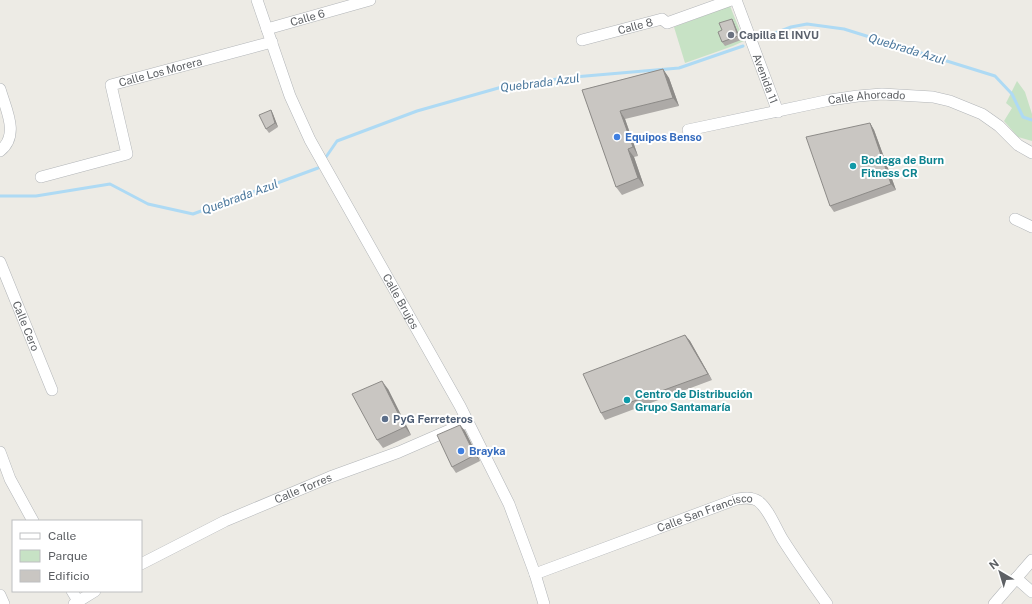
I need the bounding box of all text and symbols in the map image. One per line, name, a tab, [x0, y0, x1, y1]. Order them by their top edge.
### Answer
street label: Calle 6	[289, 7, 326, 28]
street label: Calle 8	[616, 16, 654, 36]
place label: Capilla El INVU	[739, 29, 819, 41]
marker: Capilla El INVU	[726, 30, 736, 40]
water label: Quebrada Azul	[867, 31, 947, 67]
street label: Avenida 11	[751, 52, 780, 105]
street label: Calle Los Morera	[117, 55, 203, 89]
water label: Quebrada Azul	[499, 71, 581, 95]
street label: Calle Ahorcado	[827, 88, 906, 106]
place label: Equipos Benso	[625, 131, 702, 143]
marker: Equipos Benso	[612, 132, 622, 142]
place label: Bodega de Burn Fitness CR	[861, 154, 944, 179]
marker: Bodega de Burn Fitness CR	[848, 161, 858, 171]
water label: Quebrada Azul	[200, 177, 280, 217]
street label: Calle Brujos	[381, 272, 421, 331]
street label: Calle Cero	[10, 299, 41, 353]
place label: Centro de Distribución Grupo Santamaría	[635, 388, 753, 413]
marker: Centro de Distribución Grupo Santamaría	[622, 395, 632, 405]
place label: PyG Ferreteros	[393, 413, 473, 425]
marker: PyG Ferreteros	[380, 414, 390, 424]
place label: Brayka	[469, 445, 506, 457]
marker: Brayka	[456, 446, 466, 456]
street label: Calle Torres	[273, 471, 334, 506]
street label: Calle San Francisco	[655, 492, 753, 534]
legend	[12, 520, 142, 592]
text: Calle	[48, 529, 77, 543]
text: Parque	[48, 549, 88, 563]
north arrow	[980, 552, 1020, 592]
text: N	[987, 557, 1001, 571]
text: Edificio	[48, 569, 90, 583]

